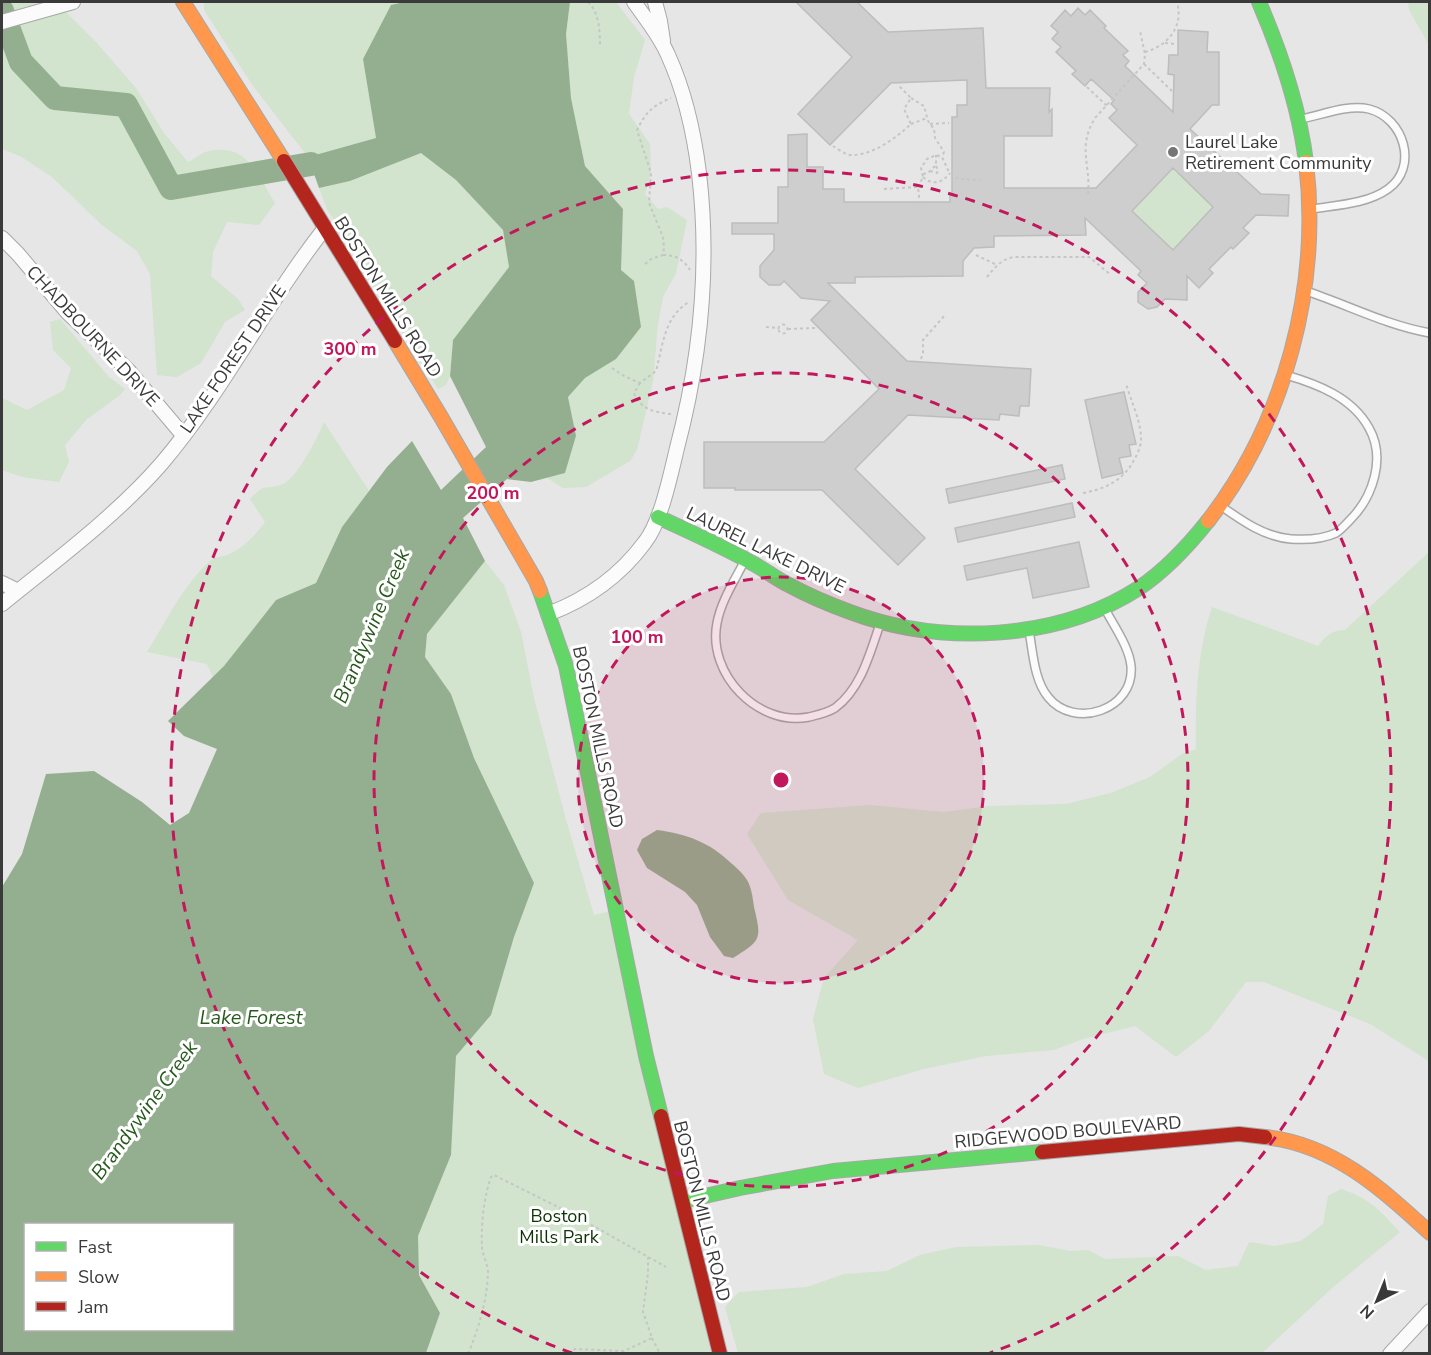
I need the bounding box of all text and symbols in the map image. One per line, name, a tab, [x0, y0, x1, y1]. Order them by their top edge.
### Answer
place label: Laurel Lake Retirement Community	[1185, 130, 1372, 175]
marker: Laurel Lake Retirement Community	[1166, 145, 1180, 159]
street label: BOSTON MILLS ROAD	[329, 212, 447, 382]
street label: CHADBOURNE DRIVE	[21, 260, 165, 412]
street label: LAKE FOREST DRIVE	[174, 280, 292, 438]
text: 300 m	[323, 337, 377, 361]
text: 200 m	[466, 481, 520, 505]
street label: LAUREL LAKE DRIVE	[682, 501, 850, 599]
water label: Brandywine Creek	[327, 544, 417, 708]
text: 100 m	[610, 625, 664, 649]
street label: BOSTON MILLS ROAD	[567, 644, 629, 830]
centre of rings	[771, 770, 791, 790]
water label: Lake Forest	[200, 1004, 303, 1031]
water label: Brandywine Creek	[85, 1035, 204, 1185]
street label: RIDGEWOOD BOULEVARD	[954, 1110, 1182, 1154]
street label: BOSTON MILLS ROAD	[668, 1118, 736, 1304]
park label: Boston Mills Park	[519, 1204, 600, 1249]
legend	[24, 1223, 234, 1331]
text: Fast	[78, 1235, 113, 1259]
text: Slow	[78, 1265, 119, 1289]
north arrow	[1347, 1271, 1407, 1331]
text: Jam	[77, 1295, 109, 1319]
text: N	[1356, 1299, 1379, 1323]

